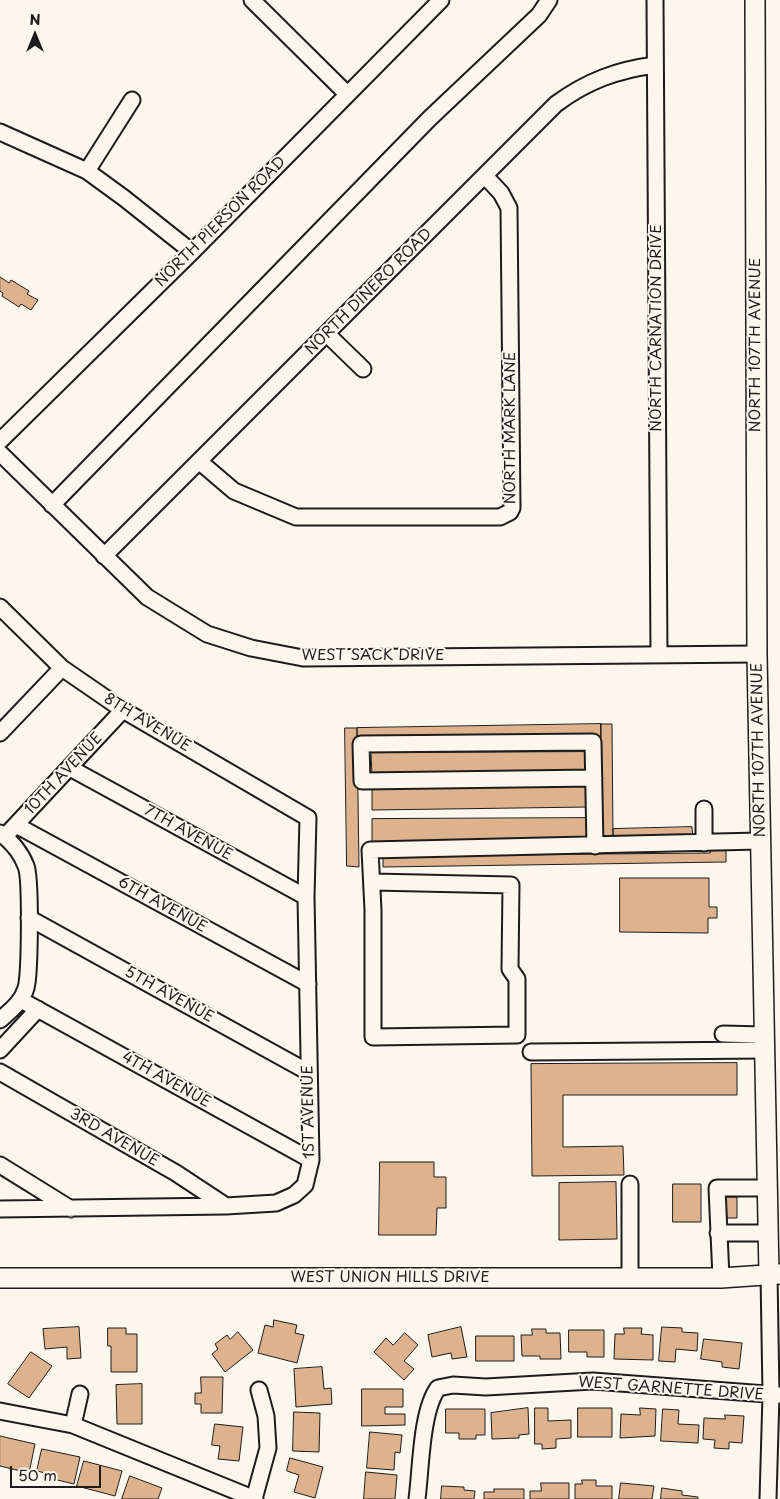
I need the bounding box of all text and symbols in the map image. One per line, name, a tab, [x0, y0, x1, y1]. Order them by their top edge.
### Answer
text: N	[29, 9, 41, 30]
north arrow	[10, 10, 60, 60]
street label: NORTH PIERSON ROAD	[152, 153, 290, 291]
street label: NORTH CARNATION DRIVE	[648, 224, 666, 432]
street label: NORTH DINERO ROAD	[302, 225, 436, 359]
street label: NORTH 107TH AVENUE	[747, 258, 765, 432]
street label: NORTH MARK LANE	[502, 352, 520, 504]
street label: WEST SACK DRIVE	[302, 647, 444, 665]
street label: NORTH 107TH AVENUE	[748, 663, 770, 837]
street label: 8TH AVENUE	[100, 690, 194, 756]
street label: 10TH AVENUE	[21, 729, 107, 819]
street label: 7TH AVENUE	[141, 801, 235, 865]
street label: 6TH AVENUE	[114, 873, 210, 937]
street label: 5TH AVENUE	[121, 963, 217, 1027]
street label: 4TH AVENUE	[119, 1048, 213, 1112]
street label: 1ST AVENUE	[299, 1065, 319, 1159]
street label: 3RD AVENUE	[66, 1105, 162, 1171]
street label: WEST UNION HILLS DRIVE	[290, 1269, 490, 1287]
street label: WEST GARNETTE DRIVE	[578, 1374, 764, 1404]
scale bar	[12, 1456, 104, 1488]
text: 50 m	[18, 1463, 57, 1486]

